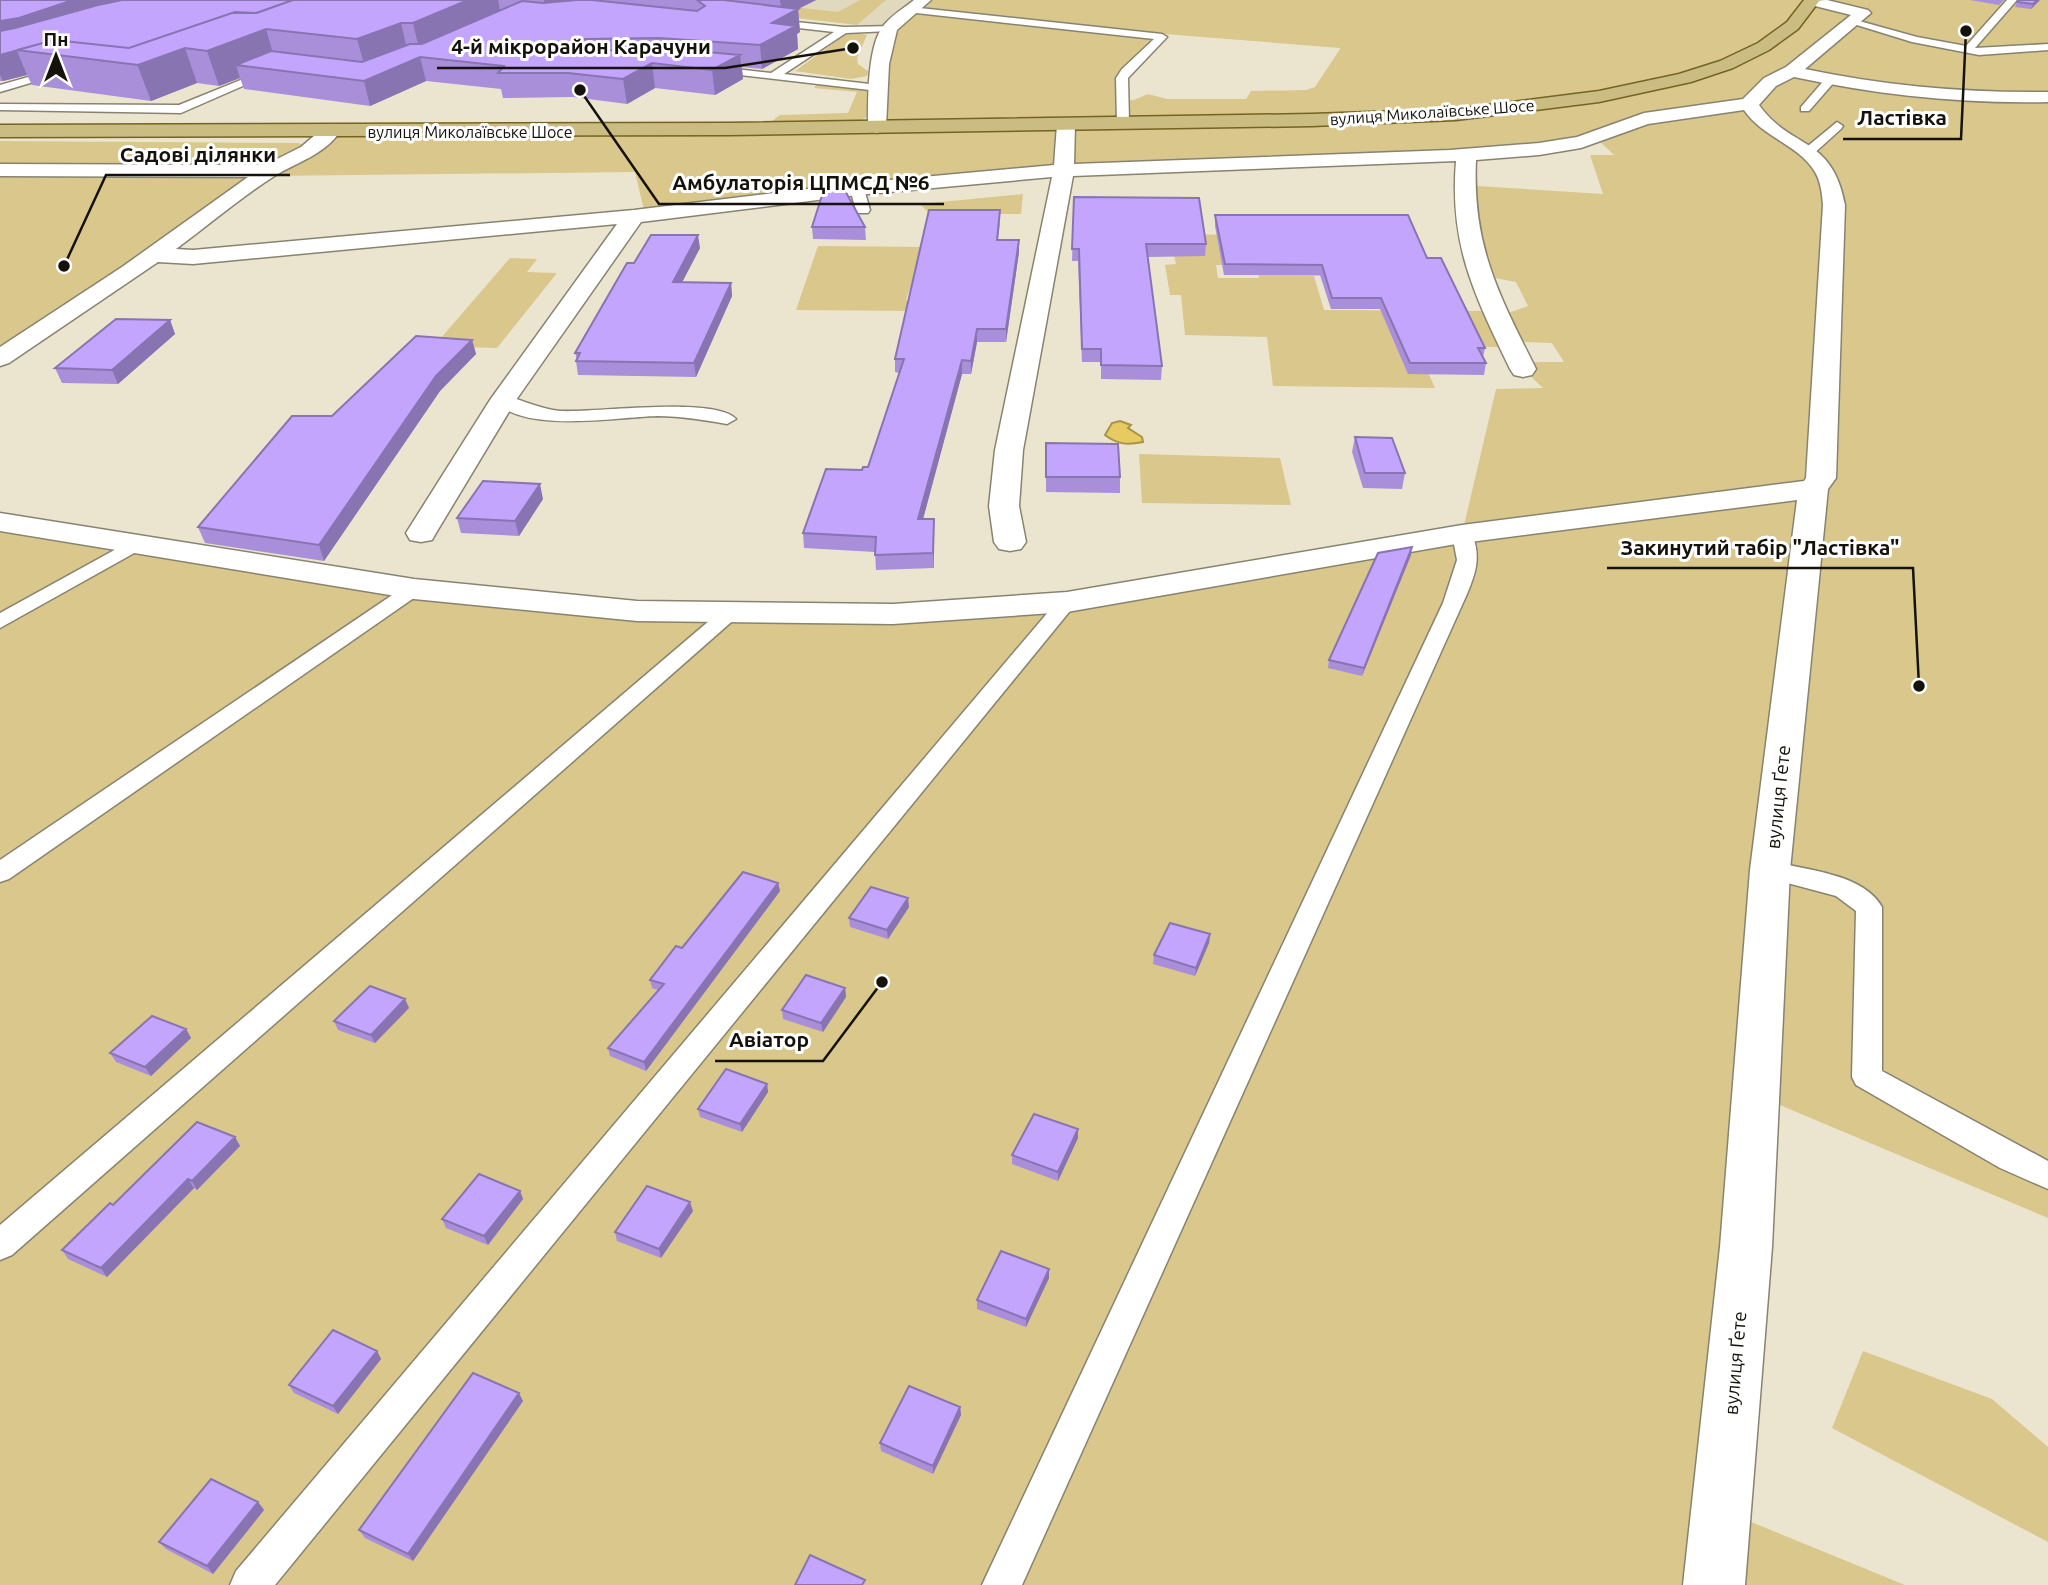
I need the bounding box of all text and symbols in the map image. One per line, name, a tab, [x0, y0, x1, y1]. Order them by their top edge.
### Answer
north arrow	[21, 21, 91, 91]
callout: 4-й мікрорайон Карачуни	[437, 26, 725, 68]
text: Пн	[44, 28, 68, 50]
text: 4-й мікрорайон Карачуни	[451, 34, 711, 58]
street label: вулиця Миколаївське Шосе	[1329, 96, 1535, 128]
callout: Ластівка	[1843, 97, 1961, 139]
text: Ластівка	[1857, 105, 1947, 129]
street label: вулиця Миколаївське Шосе	[367, 123, 573, 141]
callout: Садові ділянки	[106, 133, 290, 175]
text: Садові ділянки	[120, 142, 276, 166]
callout: Амбулаторія ЦПМСД №6	[659, 162, 944, 204]
text: Амбулаторія ЦПМСД №6	[672, 170, 930, 194]
callout: Закинутий табір "Ластівка"	[1607, 526, 1913, 568]
text: Закинутий табір "Ластівка"	[1621, 535, 1899, 559]
street label: вулиця Ґете	[1762, 744, 1794, 850]
callout: Авіатор	[715, 1019, 823, 1061]
text: Авіатор	[729, 1027, 809, 1051]
street label: вулиця Ґете	[1719, 1310, 1751, 1416]

